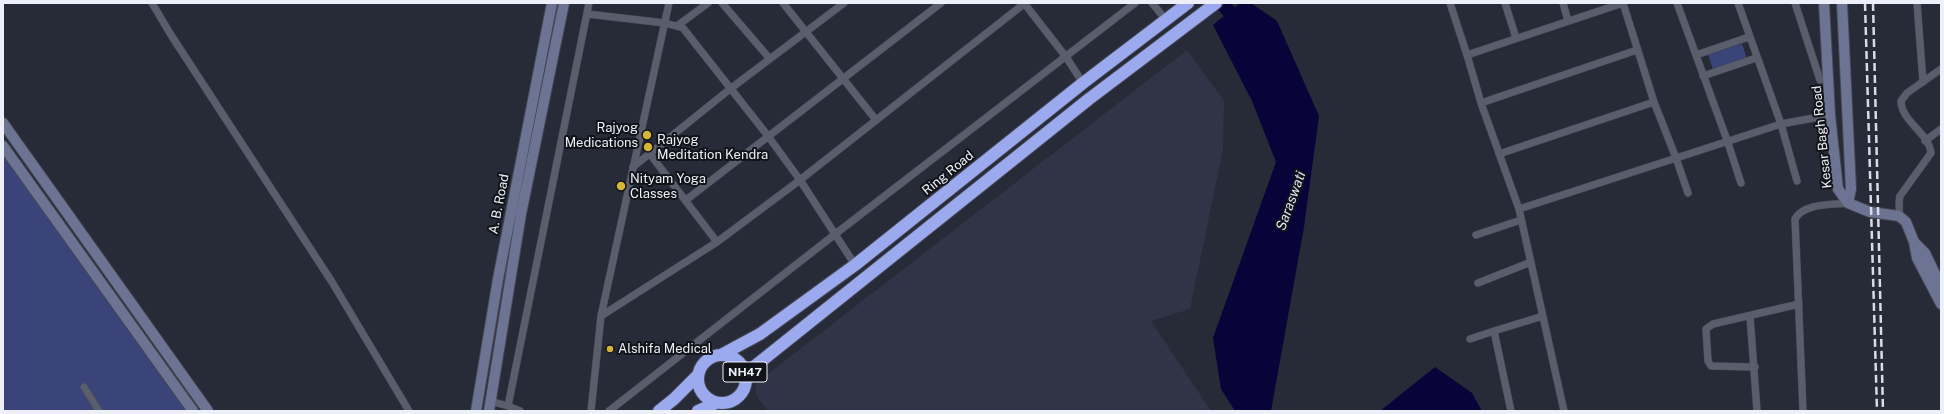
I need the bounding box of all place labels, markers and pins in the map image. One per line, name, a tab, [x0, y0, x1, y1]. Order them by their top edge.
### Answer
place label: Rajyog Medications	[565, 120, 638, 151]
marker: Rajyog Medications	[641, 129, 653, 141]
place label: Rajyog Meditation Kendra	[657, 132, 768, 163]
marker: Rajyog Meditation Kendra	[642, 141, 654, 153]
place label: Nityam Yoga Classes	[630, 171, 706, 202]
marker: Nityam Yoga Classes	[615, 180, 627, 192]
place label: Alshifa Medical	[618, 341, 712, 357]
marker: Alshifa Medical	[605, 344, 615, 354]

